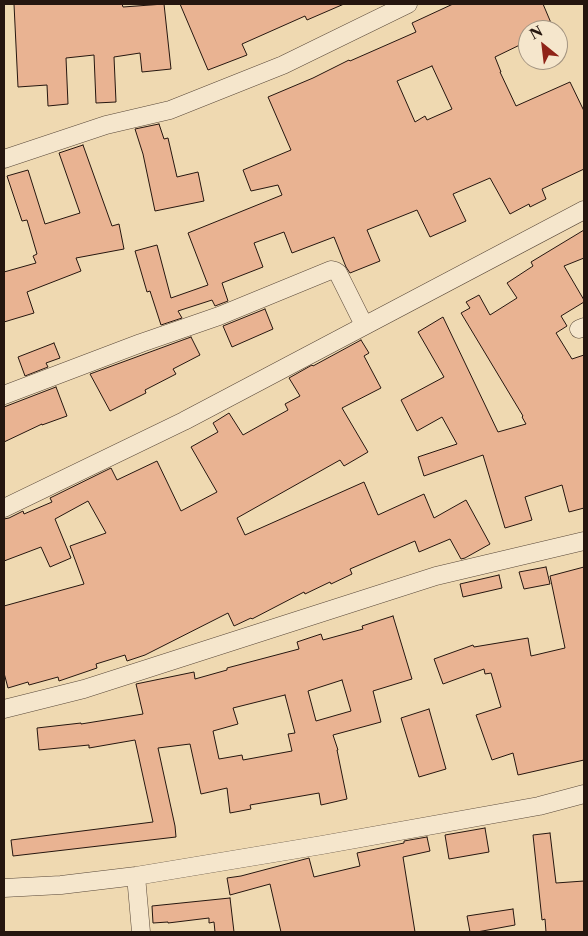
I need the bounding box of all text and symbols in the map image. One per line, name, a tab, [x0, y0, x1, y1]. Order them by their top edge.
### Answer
north arrow	[518, 20, 568, 70]
text: N	[527, 22, 546, 44]

